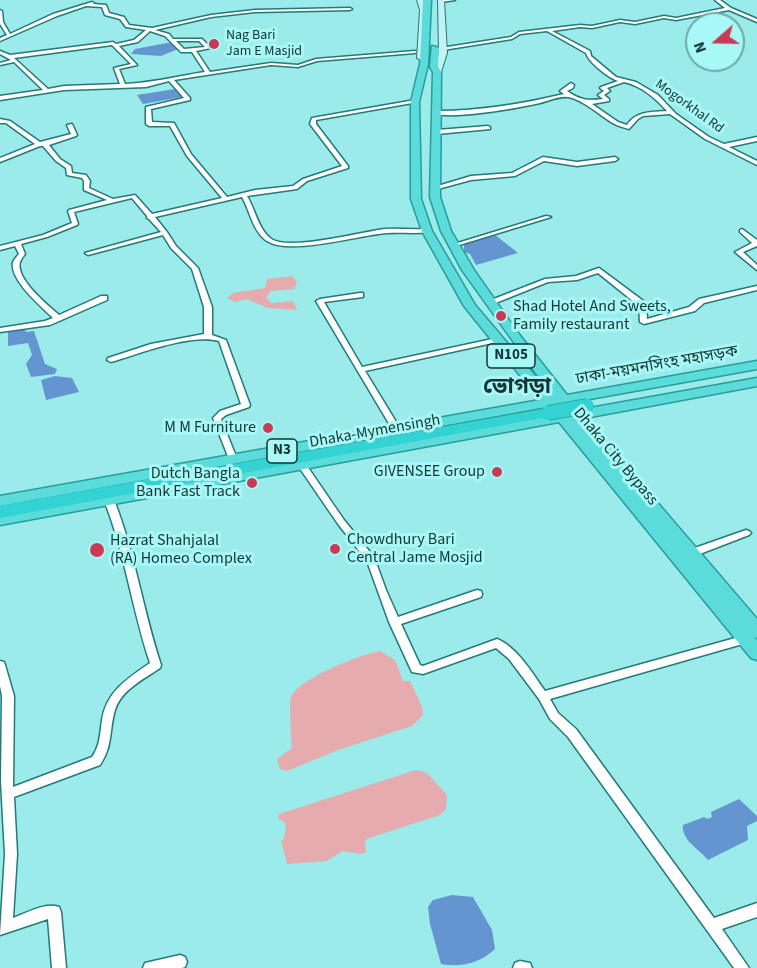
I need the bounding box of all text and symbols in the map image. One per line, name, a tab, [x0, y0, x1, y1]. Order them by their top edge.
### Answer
north arrow	[685, 12, 745, 72]
place label: Nag Bari Jam E Masjid	[226, 28, 302, 60]
marker: Nag Bari Jam E Masjid	[207, 37, 221, 51]
text: N	[688, 39, 712, 56]
street label: Mogorkhal Rd	[651, 77, 727, 137]
place label: Shad Hotel And Sweets, Family restaurant	[513, 297, 671, 335]
marker: Shad Hotel And Sweets, Family restaurant	[494, 309, 508, 323]
street label: ঢাকা-ময়মনসিংহ মহাসড়ক	[574, 342, 740, 390]
road number: N105	[487, 344, 535, 368]
district label: ভোগড়া	[483, 375, 551, 401]
street label: Dhaka City Bypass	[569, 404, 661, 510]
street label: Dhaka-Mymensingh	[308, 411, 442, 453]
place label: M M Furniture	[164, 418, 256, 438]
marker: M M Furniture	[261, 421, 275, 435]
road number: N3	[267, 439, 297, 463]
place label: GIVENSEE Group	[374, 462, 485, 482]
place label: Dutch Bangla Bank Fast Track	[136, 464, 240, 502]
marker: GIVENSEE Group	[490, 465, 504, 479]
marker: Dutch Bangla Bank Fast Track	[245, 476, 259, 490]
place label: Chowdhury Bari Central Jame Mosjid	[347, 530, 483, 568]
place label: Hazrat Shahjalal (RA) Homeo Complex	[110, 531, 252, 569]
marker: Hazrat Shahjalal (RA) Homeo Complex	[88, 541, 106, 559]
marker: Chowdhury Bari Central Jame Mosjid	[328, 542, 342, 556]

